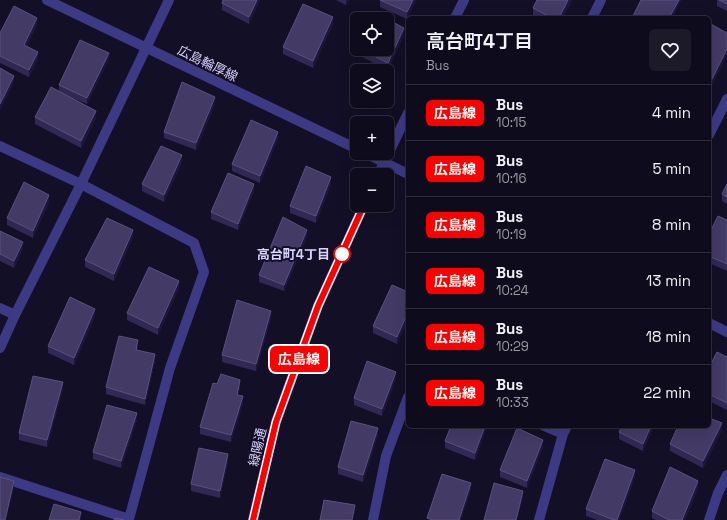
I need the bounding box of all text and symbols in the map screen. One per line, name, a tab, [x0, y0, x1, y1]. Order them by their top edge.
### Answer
map controls	[350, 12, 394, 212]
button: locate	[350, 12, 394, 56]
text: 高台町4丁目	[426, 29, 533, 54]
button: heart	[649, 29, 691, 71]
street label: 広島輪厚線	[175, 42, 241, 85]
text: Bus	[426, 57, 449, 74]
button: layers	[350, 64, 394, 108]
text: Bus	[496, 95, 523, 114]
text: 4 min	[652, 103, 691, 122]
text: 広島線	[434, 104, 476, 122]
text: 10:15	[496, 114, 526, 131]
button: +	[350, 116, 394, 160]
text: Bus	[496, 151, 523, 170]
text: 5 min	[652, 159, 691, 178]
text: 広島線	[434, 160, 476, 178]
button: −	[350, 168, 394, 212]
text: 10:16	[496, 170, 526, 187]
text: Bus	[496, 207, 523, 226]
text: 8 min	[652, 215, 691, 234]
text: 広島線	[434, 216, 476, 234]
text: 10:19	[496, 226, 526, 243]
marker: 高台町4丁目	[333, 245, 351, 263]
place label: 高台町4丁目	[257, 246, 330, 263]
text: Bus	[496, 263, 523, 282]
text: 13 min	[646, 271, 691, 290]
text: 広島線	[434, 272, 476, 290]
text: 10:24	[496, 282, 529, 299]
text: Bus	[496, 319, 523, 338]
text: 18 min	[646, 327, 691, 346]
text: 広島線	[434, 328, 476, 346]
text: 10:29	[496, 338, 529, 355]
line badge: 広島線	[276, 346, 322, 372]
text: 広島線	[278, 350, 320, 368]
text: Bus	[496, 375, 523, 394]
text: 22 min	[643, 383, 691, 402]
text: 広島線	[434, 384, 476, 402]
text: 10:33	[496, 394, 529, 411]
street label: 緑陽通	[245, 426, 270, 468]

